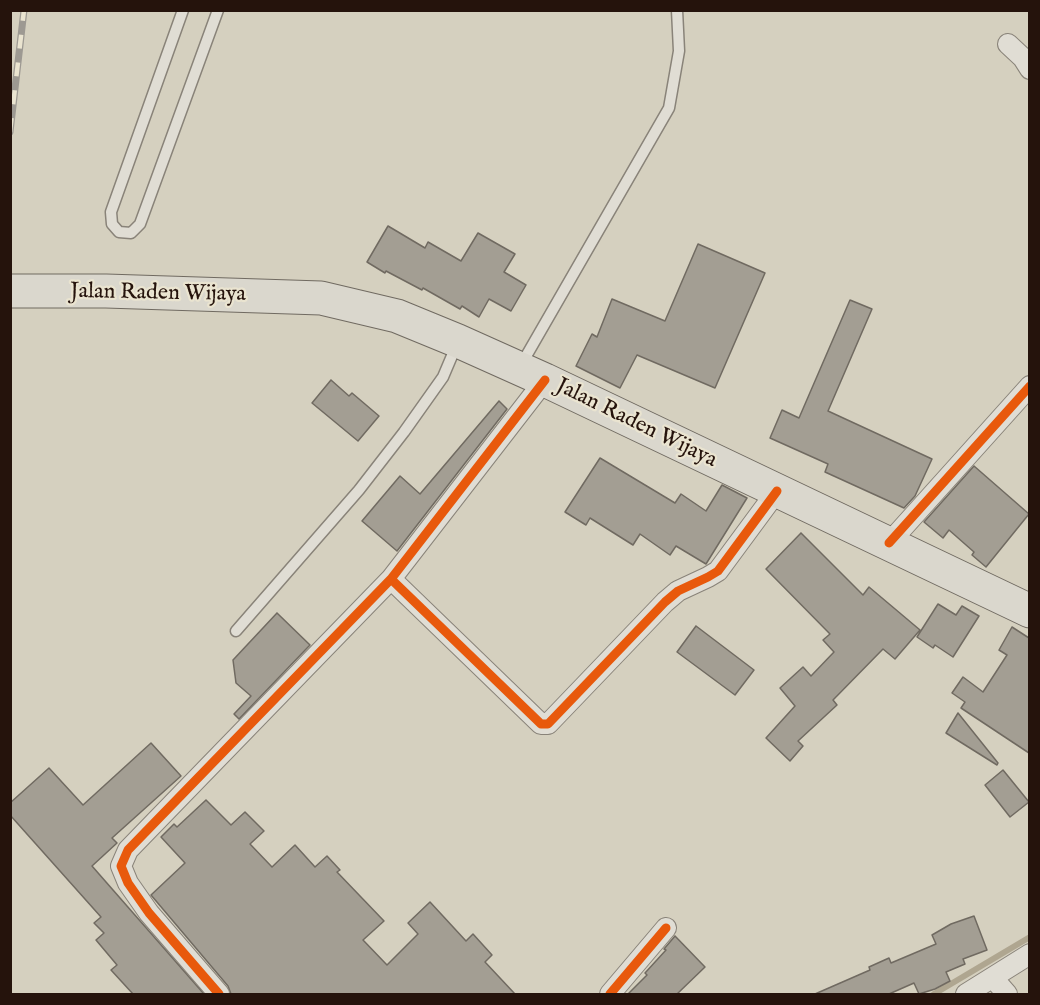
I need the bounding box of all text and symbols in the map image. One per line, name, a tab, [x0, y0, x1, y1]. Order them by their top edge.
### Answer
street label: Jalan Raden Wijaya	[70, 279, 246, 309]
street label: Jalan Raden Wijaya	[551, 374, 721, 474]

